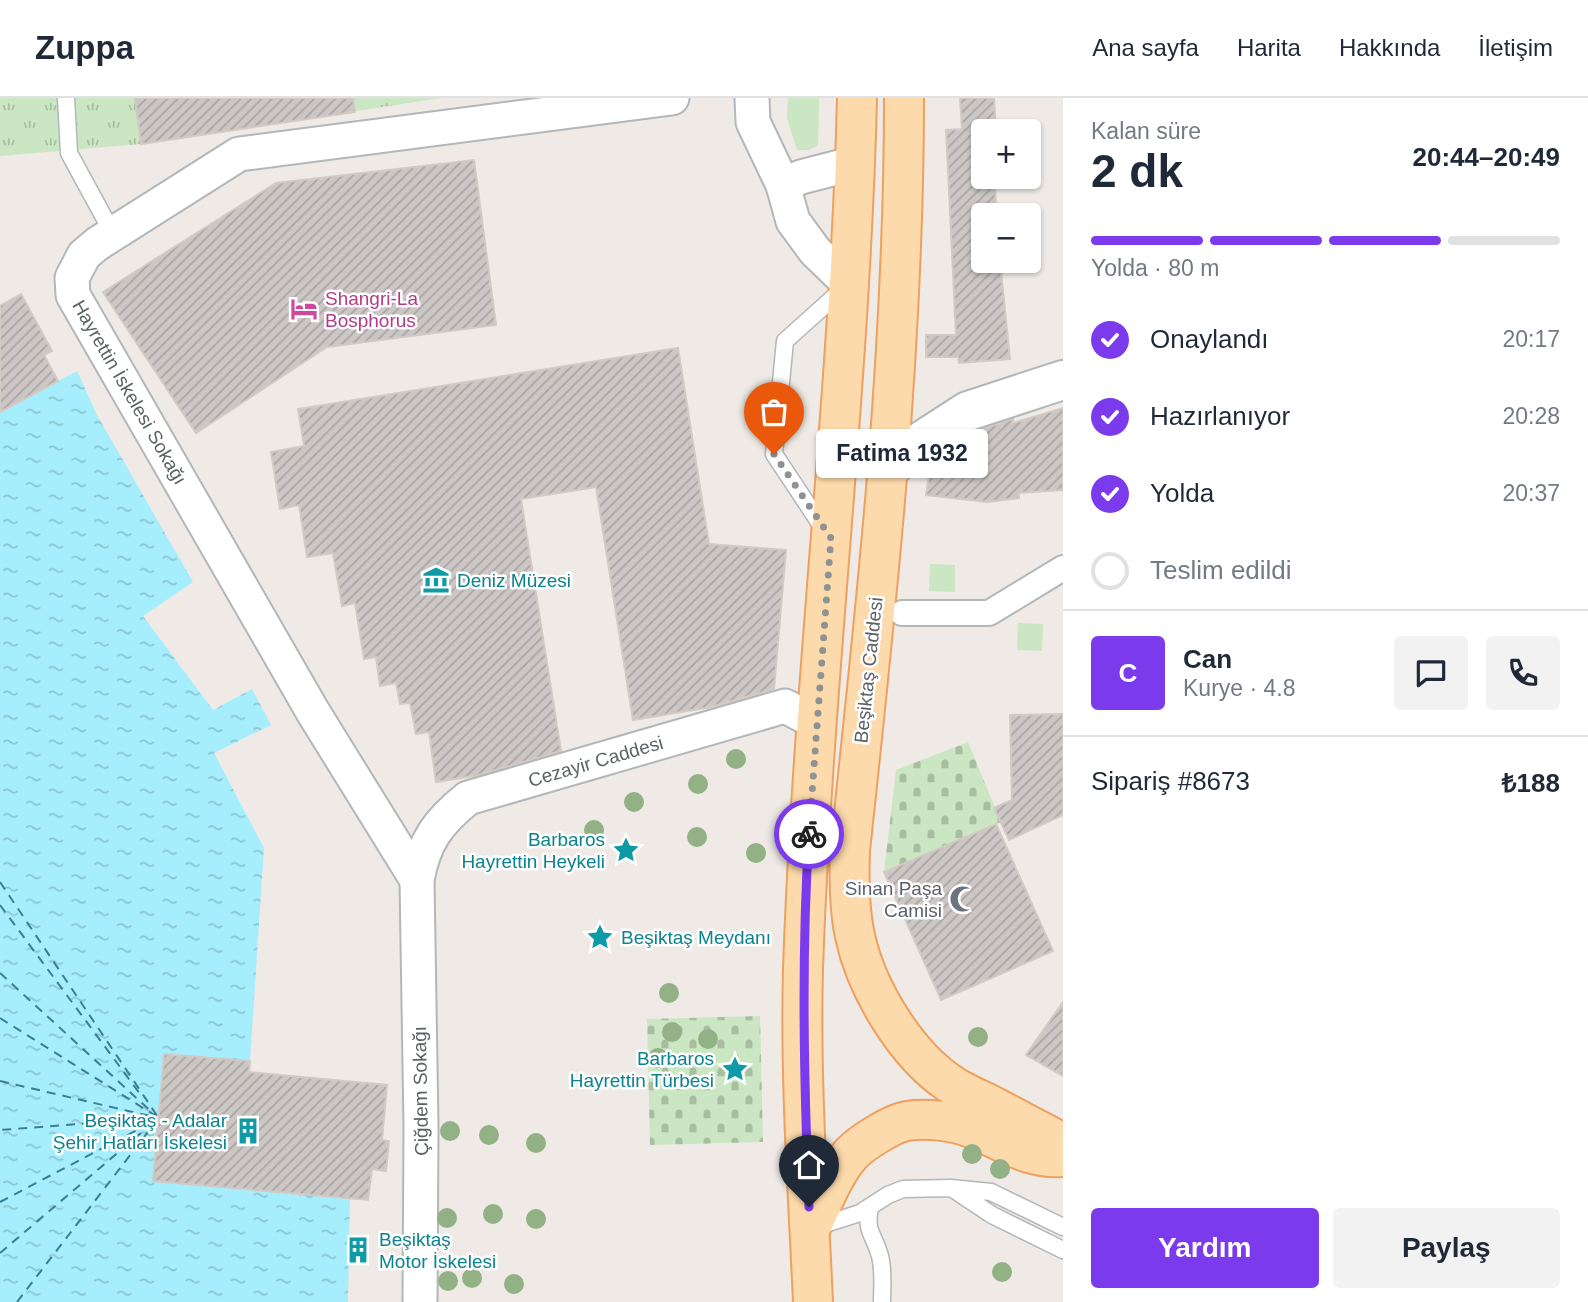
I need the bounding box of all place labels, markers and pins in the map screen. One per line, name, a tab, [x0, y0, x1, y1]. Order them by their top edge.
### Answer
place label: Shangri-La Bosphorus	[325, 288, 418, 331]
hotel icon: Shangri-La Bosphorus	[289, 294, 319, 324]
pin	[744, 382, 804, 454]
callout: Fatima 1932	[816, 430, 987, 478]
museum icon: Deniz Müzesi	[421, 565, 451, 595]
place label: Deniz Müzesi	[457, 570, 571, 591]
place label: Barbaros Hayrettin Heykeli	[461, 829, 605, 872]
place icon: Barbaros Hayrettin Heykeli	[611, 835, 641, 865]
place label: Sinan Paşa Camisi	[845, 878, 942, 921]
mosque icon: Sinan Paşa Camisi	[948, 884, 978, 914]
place icon: Beşiktaş Meydanı	[585, 922, 615, 952]
place label: Beşiktaş Meydanı	[621, 927, 771, 948]
place label: Barbaros Hayrettin Türbesi	[570, 1048, 714, 1091]
place icon: Barbaros Hayrettin Türbesi	[720, 1054, 750, 1084]
place label: Beşiktaş - Adalar Şehir Hatları İskelesi	[53, 1110, 228, 1153]
building icon: Beşiktaş - Adalar Şehir Hatları İskelesi	[233, 1116, 263, 1146]
pin	[779, 1135, 839, 1207]
place label: Beşiktaş Motor İskelesi	[379, 1229, 496, 1272]
building icon: Beşiktaş Motor İskelesi	[343, 1235, 373, 1265]

